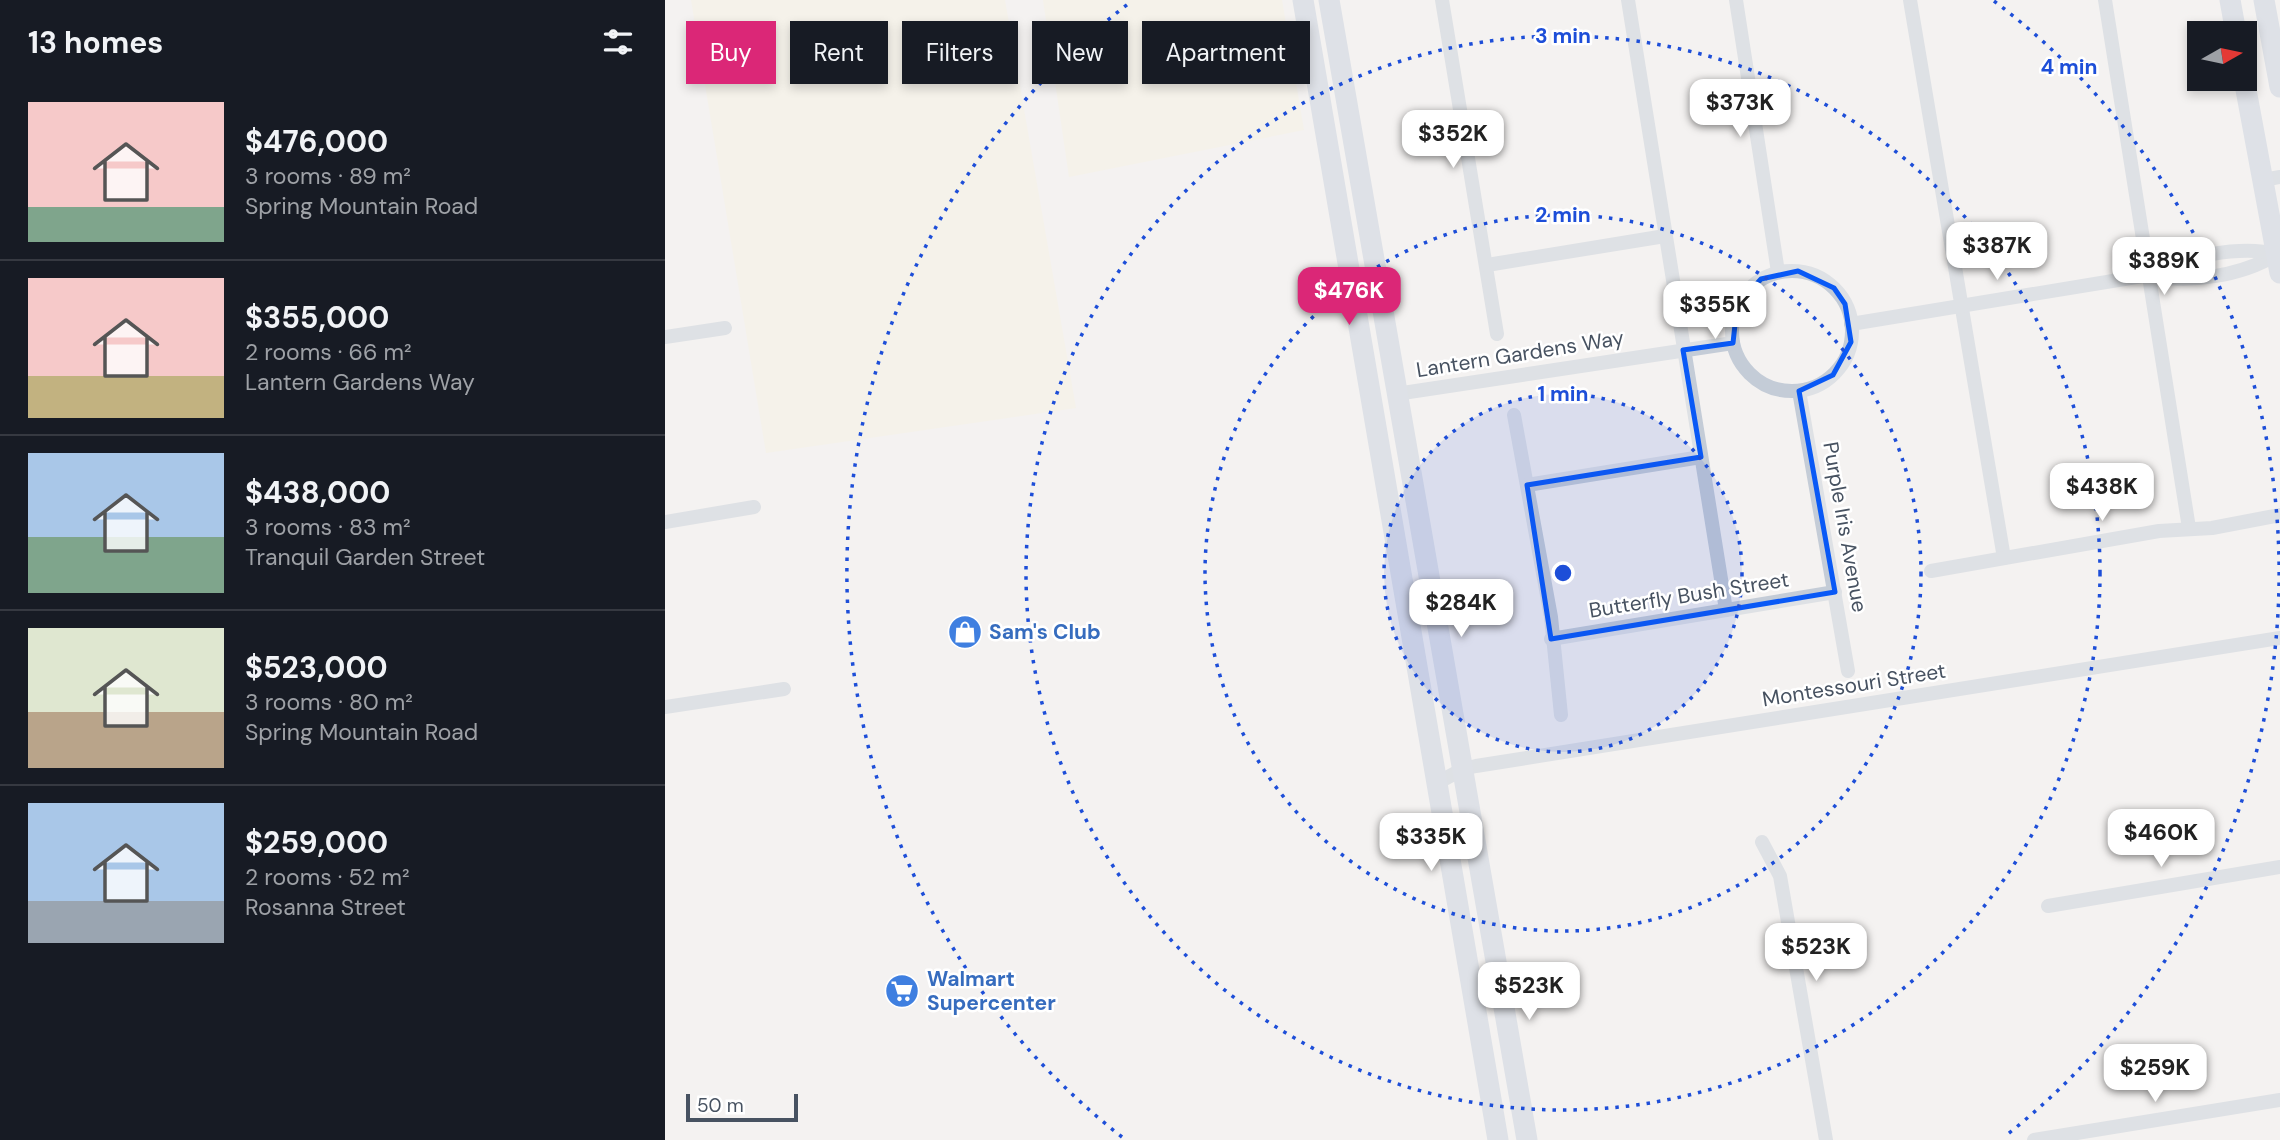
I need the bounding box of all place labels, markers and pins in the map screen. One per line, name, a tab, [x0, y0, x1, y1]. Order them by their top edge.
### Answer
pin: $373K	[1691, 80, 1789, 139]
pin: $352K	[1404, 110, 1502, 170]
pin: $387K	[1948, 222, 2046, 282]
pin: $389K	[2115, 238, 2213, 297]
pin: $476K	[1300, 268, 1398, 327]
pin: $355K	[1666, 282, 1764, 341]
pin: $438K	[2053, 463, 2151, 523]
centre of rings	[1551, 561, 1575, 585]
pin: $284K	[1412, 580, 1510, 639]
shop icon: Sam's Club	[946, 613, 984, 651]
place label: Sam's Club	[989, 618, 1101, 646]
pin: $460K	[2112, 810, 2210, 869]
pin: $335K	[1382, 814, 1480, 873]
pin: $523K	[1767, 923, 1865, 983]
pin: $523K	[1480, 962, 1578, 1022]
place label: Walmart Supercenter	[927, 965, 1056, 1017]
supermarket icon: Walmart Supercenter	[883, 972, 921, 1010]
pin: $259K	[2106, 1044, 2204, 1104]

